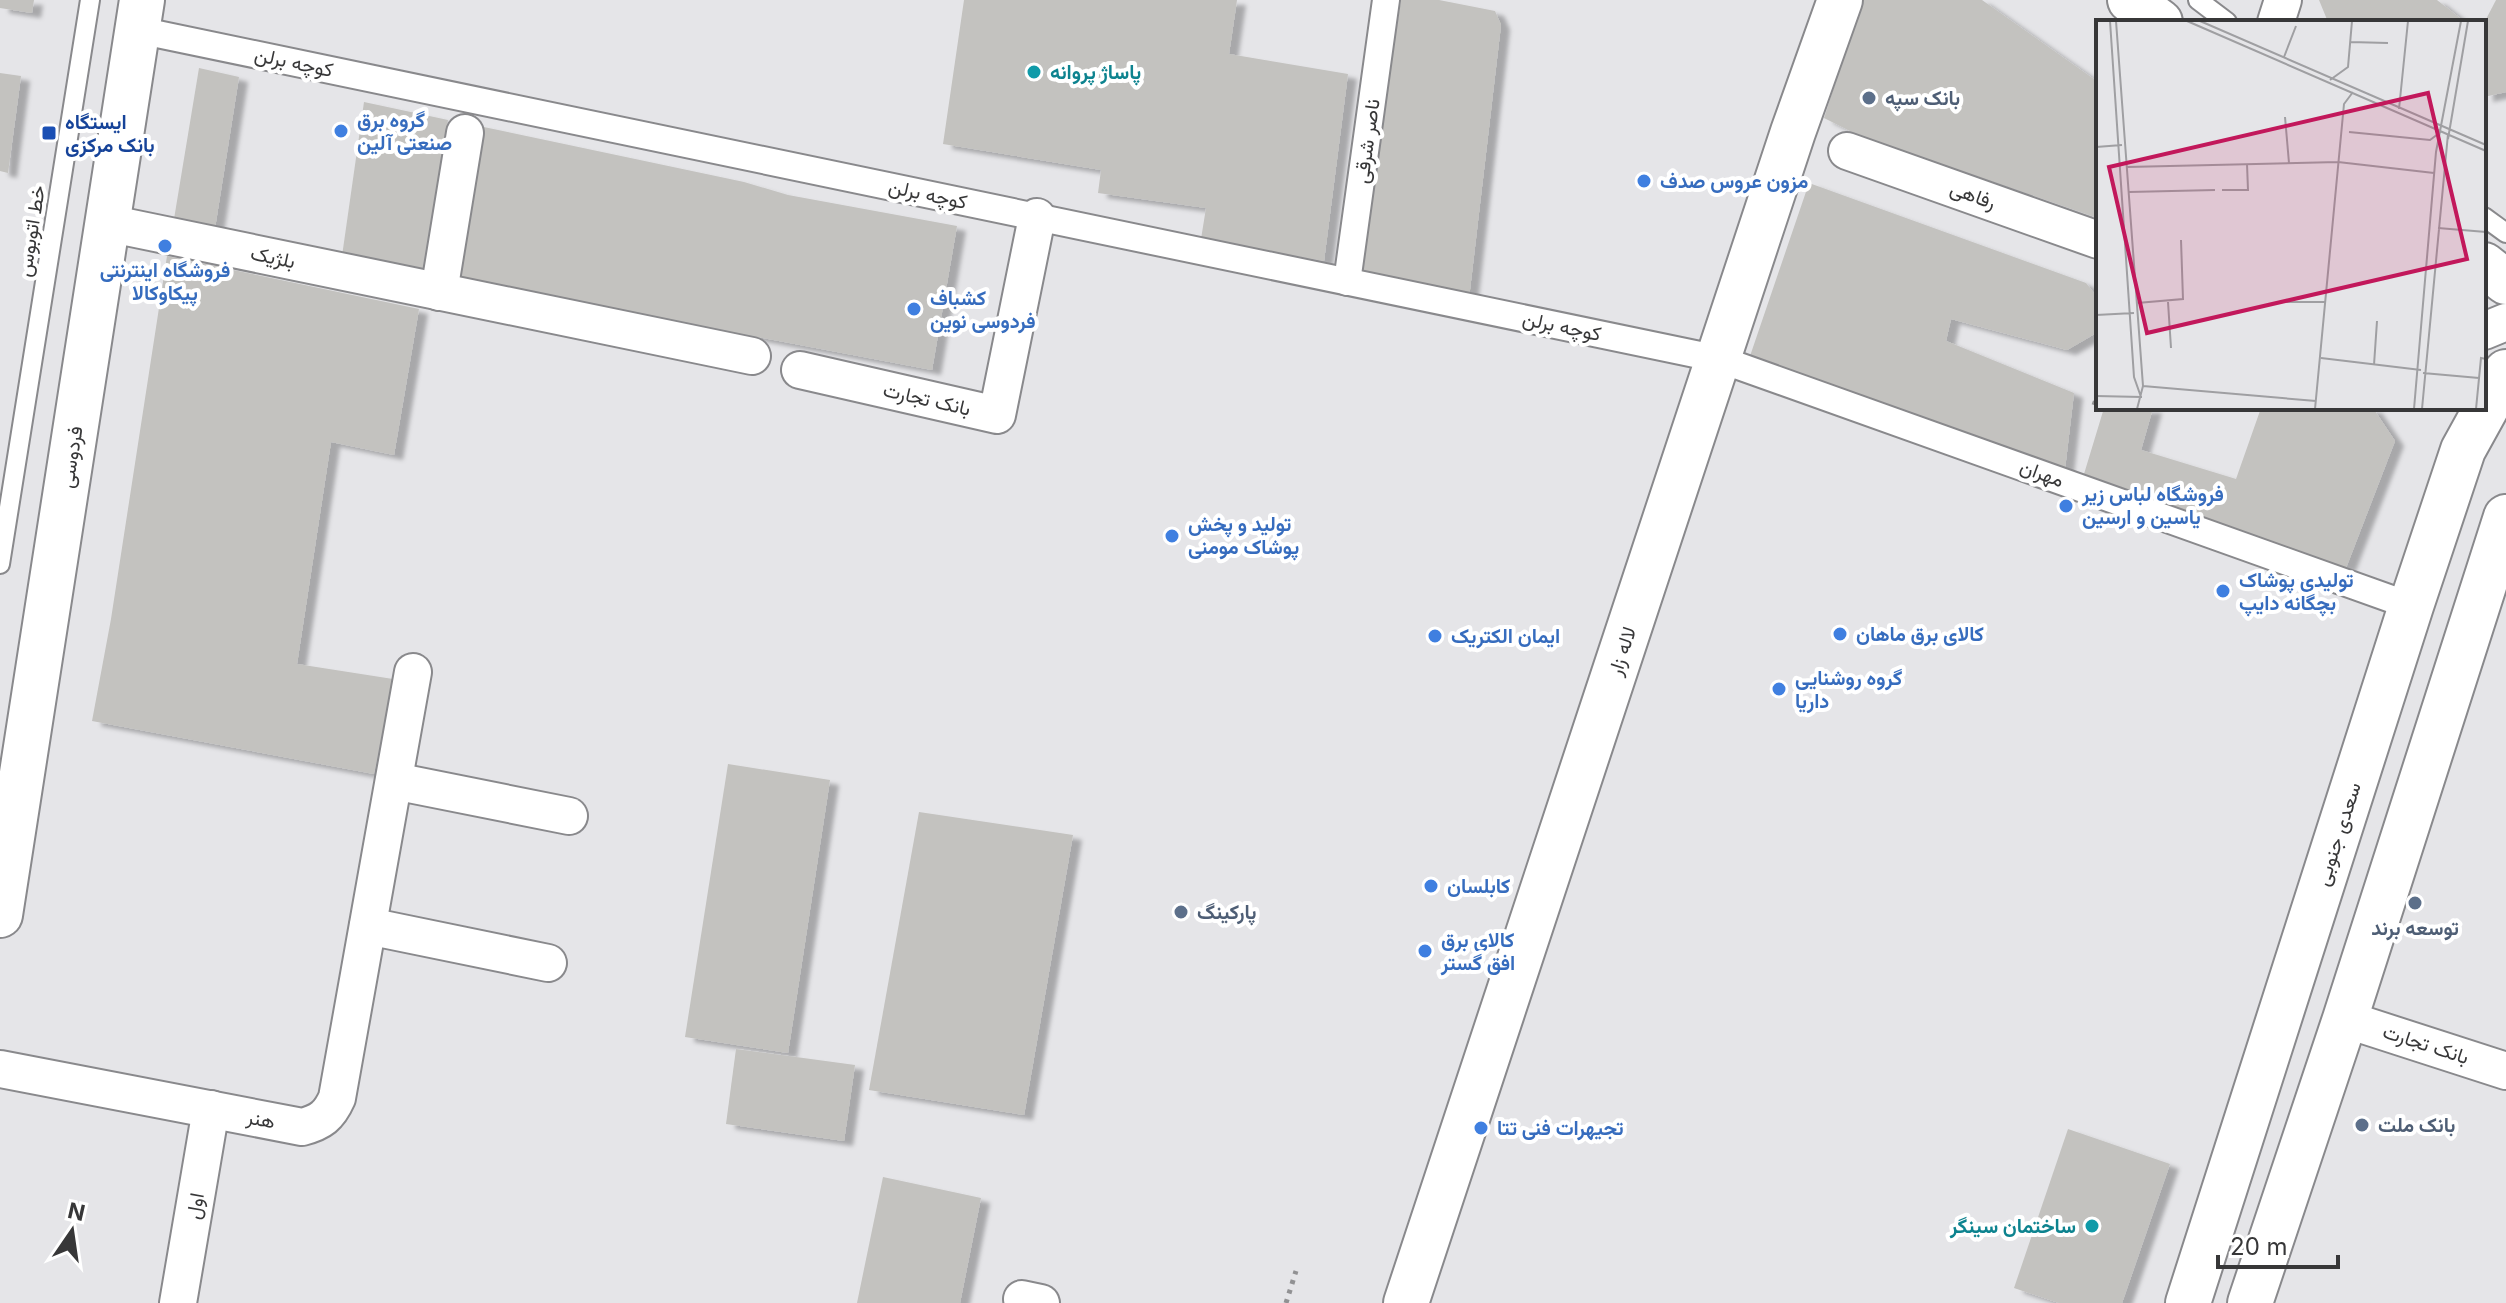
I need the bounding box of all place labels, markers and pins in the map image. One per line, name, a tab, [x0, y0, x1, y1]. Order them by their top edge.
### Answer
place label: پاساژ پروانه	[1050, 60, 1141, 86]
marker: پاساژ پروانه	[1025, 63, 1043, 81]
place label: بانک سپه	[1885, 86, 1960, 112]
marker: بانک سپه	[1860, 89, 1878, 107]
place label: گروه برق صنعتی آلین	[357, 108, 452, 155]
place label: ایستگاه بانک مرکزی	[65, 110, 155, 158]
marker: گروه برق صنعتی آلین	[332, 122, 350, 140]
marker: ایستگاه بانک مرکزی	[40, 124, 58, 142]
place label: مزون عروس صدف	[1660, 169, 1808, 194]
marker: مزون عروس صدف	[1635, 172, 1653, 190]
marker: فروشگاه اینترنتی پیکاوکالا	[156, 237, 174, 255]
place label: فروشگاه اینترنتی پیکاوکالا	[100, 258, 230, 307]
place label: کشباف فردوسی نوین	[930, 286, 1036, 334]
marker: کشباف فردوسی نوین	[905, 300, 923, 318]
place label: فروشگاه لباس زیر یاسین و ارسین	[2081, 482, 2224, 530]
marker: فروشگاه لباس زیر یاسین و ارسین	[2057, 497, 2075, 515]
place label: تولید و پخش پوشاک مومنی	[1188, 512, 1299, 561]
marker: تولید و پخش پوشاک مومنی	[1163, 527, 1181, 545]
place label: تولیدی پوشاک بچگانه دایپ	[2239, 568, 2354, 617]
marker: تولیدی پوشاک بچگانه دایپ	[2214, 582, 2232, 600]
place label: کالای برق ماهان	[1856, 622, 1984, 647]
place label: ایمان الکتریک	[1451, 624, 1560, 649]
marker: کالای برق ماهان	[1831, 625, 1849, 643]
marker: ایمان الکتریک	[1426, 627, 1444, 645]
place label: گروه روشنایی داریا	[1795, 666, 1902, 714]
marker: گروه روشنایی داریا	[1770, 680, 1788, 698]
place label: کابلسان	[1447, 874, 1510, 898]
marker: کابلسان	[1422, 877, 1440, 895]
marker: توسعه برند	[2406, 894, 2424, 912]
place label: پارکینگ	[1197, 900, 1256, 926]
marker: پارکینگ	[1172, 903, 1190, 921]
place label: توسعه برند	[2371, 916, 2459, 941]
place label: کالای برق افق گستر	[1440, 928, 1515, 976]
marker: کالای برق افق گستر	[1416, 942, 1434, 960]
place label: بانک ملت	[2378, 1113, 2455, 1137]
place label: تجیهرات فنی تتا	[1497, 1116, 1624, 1141]
marker: بانک ملت	[2353, 1116, 2371, 1134]
marker: تجیهرات فنی تتا	[1472, 1119, 1490, 1137]
place label: ساختمان سینگر	[1949, 1214, 2076, 1239]
marker: ساختمان سینگر	[2083, 1217, 2101, 1235]

